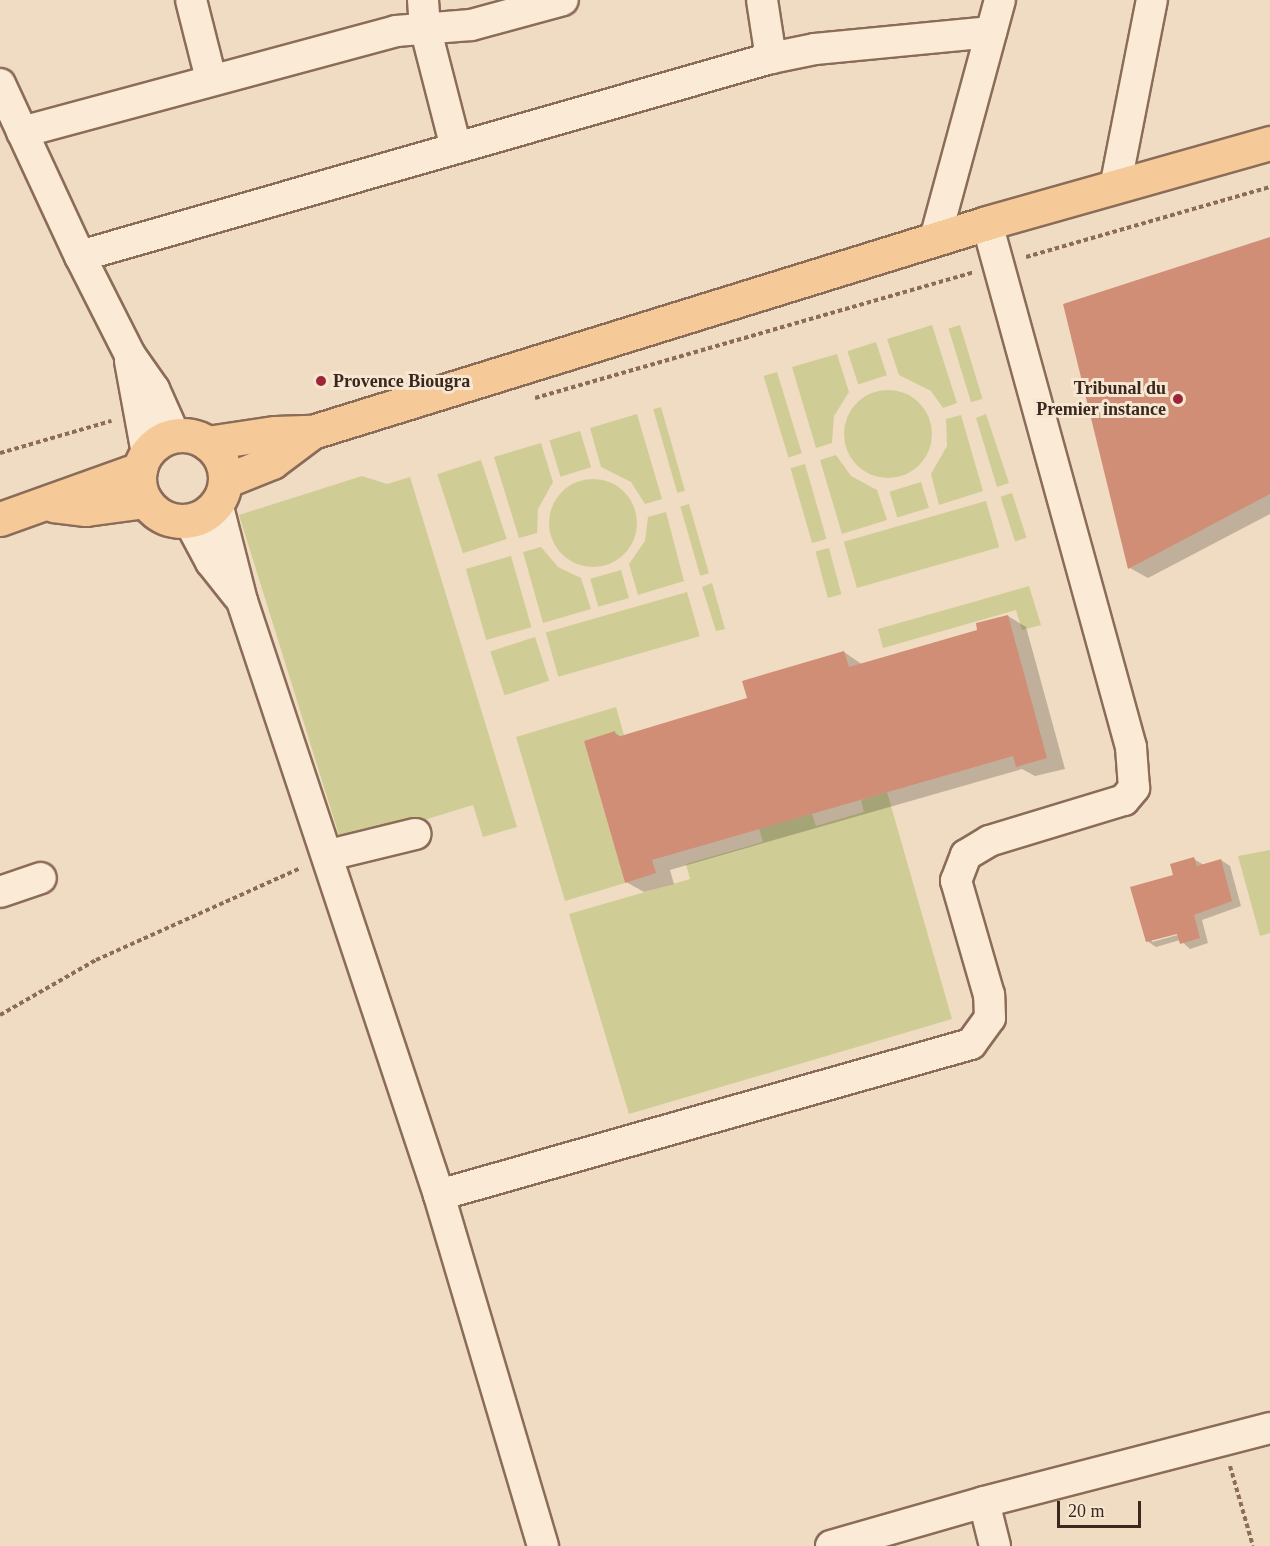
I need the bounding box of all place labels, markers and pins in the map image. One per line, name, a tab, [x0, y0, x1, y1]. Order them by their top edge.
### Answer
place label: Provence Biougra	[333, 370, 470, 392]
marker: Provence Biougra	[314, 374, 328, 388]
place label: Tribunal du Premier instance	[1036, 378, 1166, 420]
marker: Tribunal du Premier instance	[1171, 392, 1185, 406]

